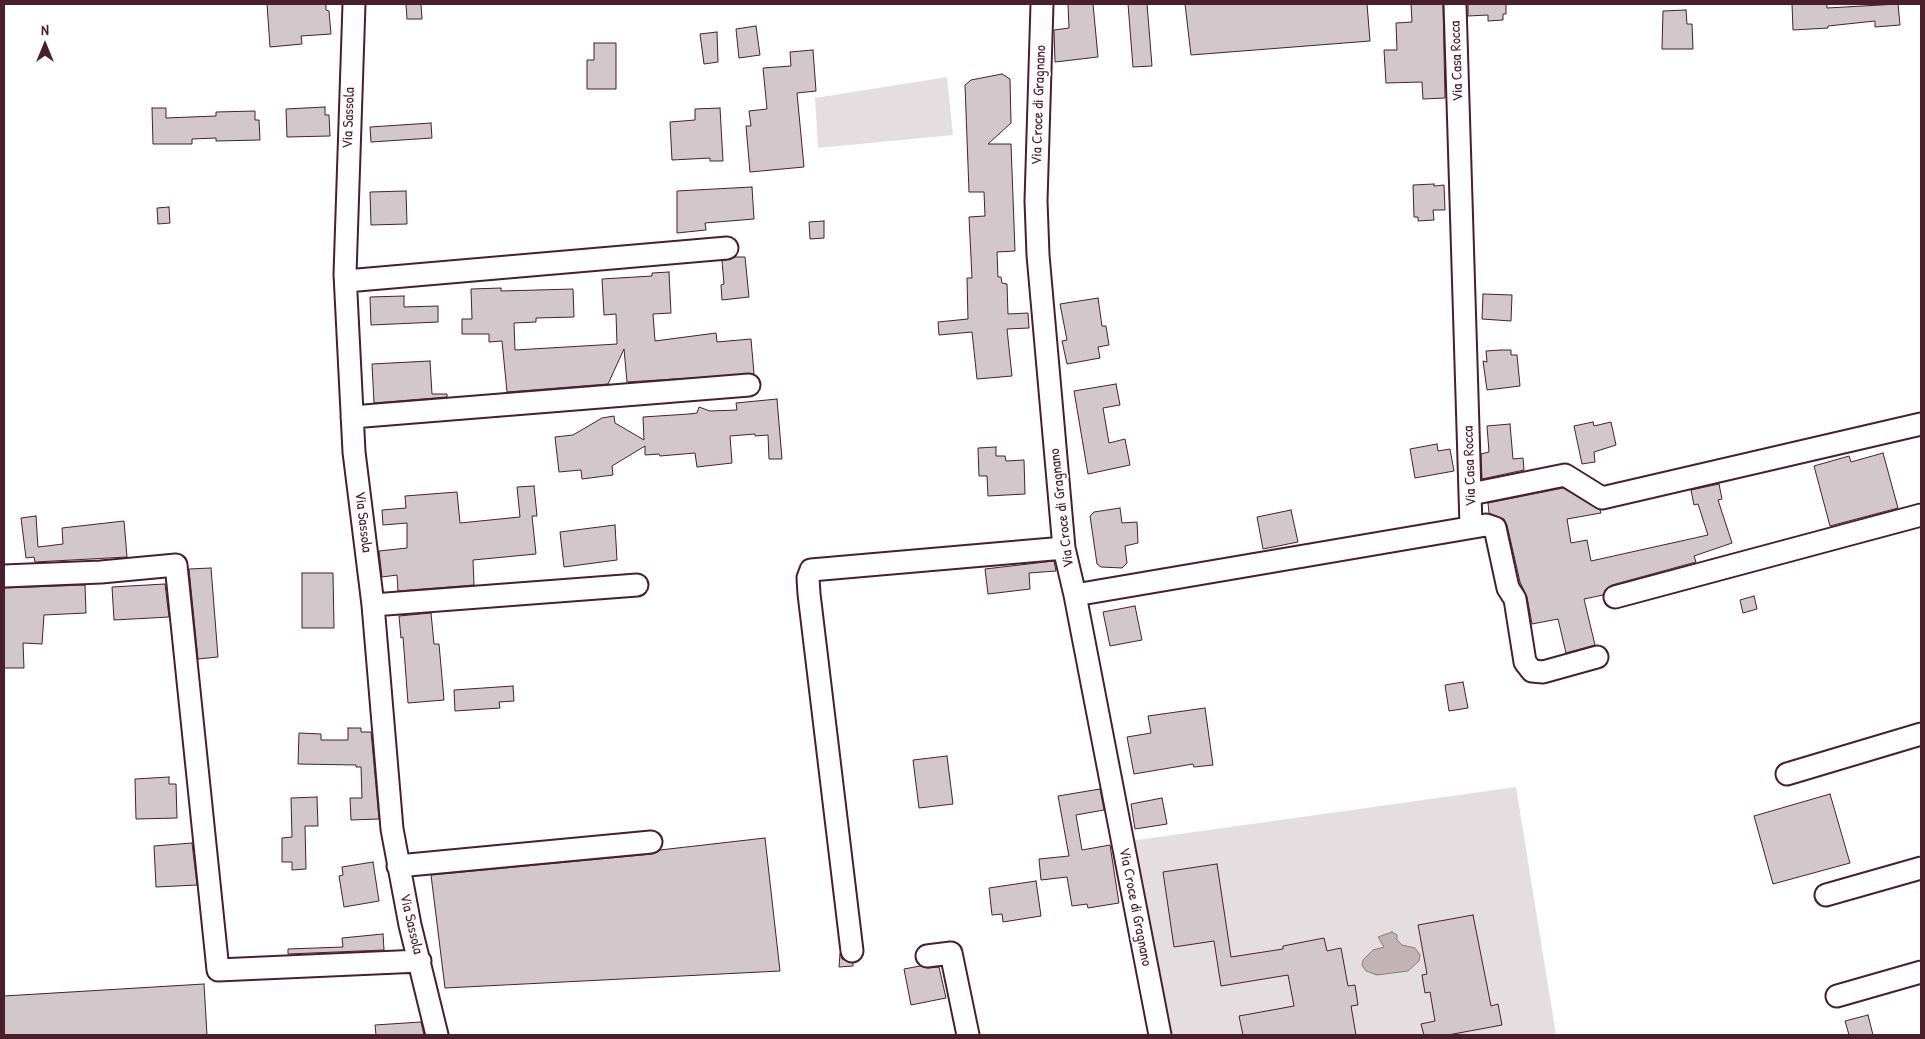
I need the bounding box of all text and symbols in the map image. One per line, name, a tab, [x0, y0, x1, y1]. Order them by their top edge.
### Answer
north arrow	[20, 20, 70, 70]
text: N	[41, 20, 49, 39]
street label: Via Casa Rocca	[1447, 20, 1467, 102]
street label: Via Croce di Gragnano	[1028, 45, 1050, 165]
street label: Via Sassola	[339, 87, 359, 149]
street label: Via Casa Rocca	[1460, 425, 1480, 507]
street label: Via Croce di Gragnano	[1046, 447, 1078, 569]
street label: Via Sassola	[350, 490, 376, 554]
street label: Via Croce di Gragnano	[1115, 846, 1155, 968]
street label: Via Sassola	[395, 892, 427, 956]

